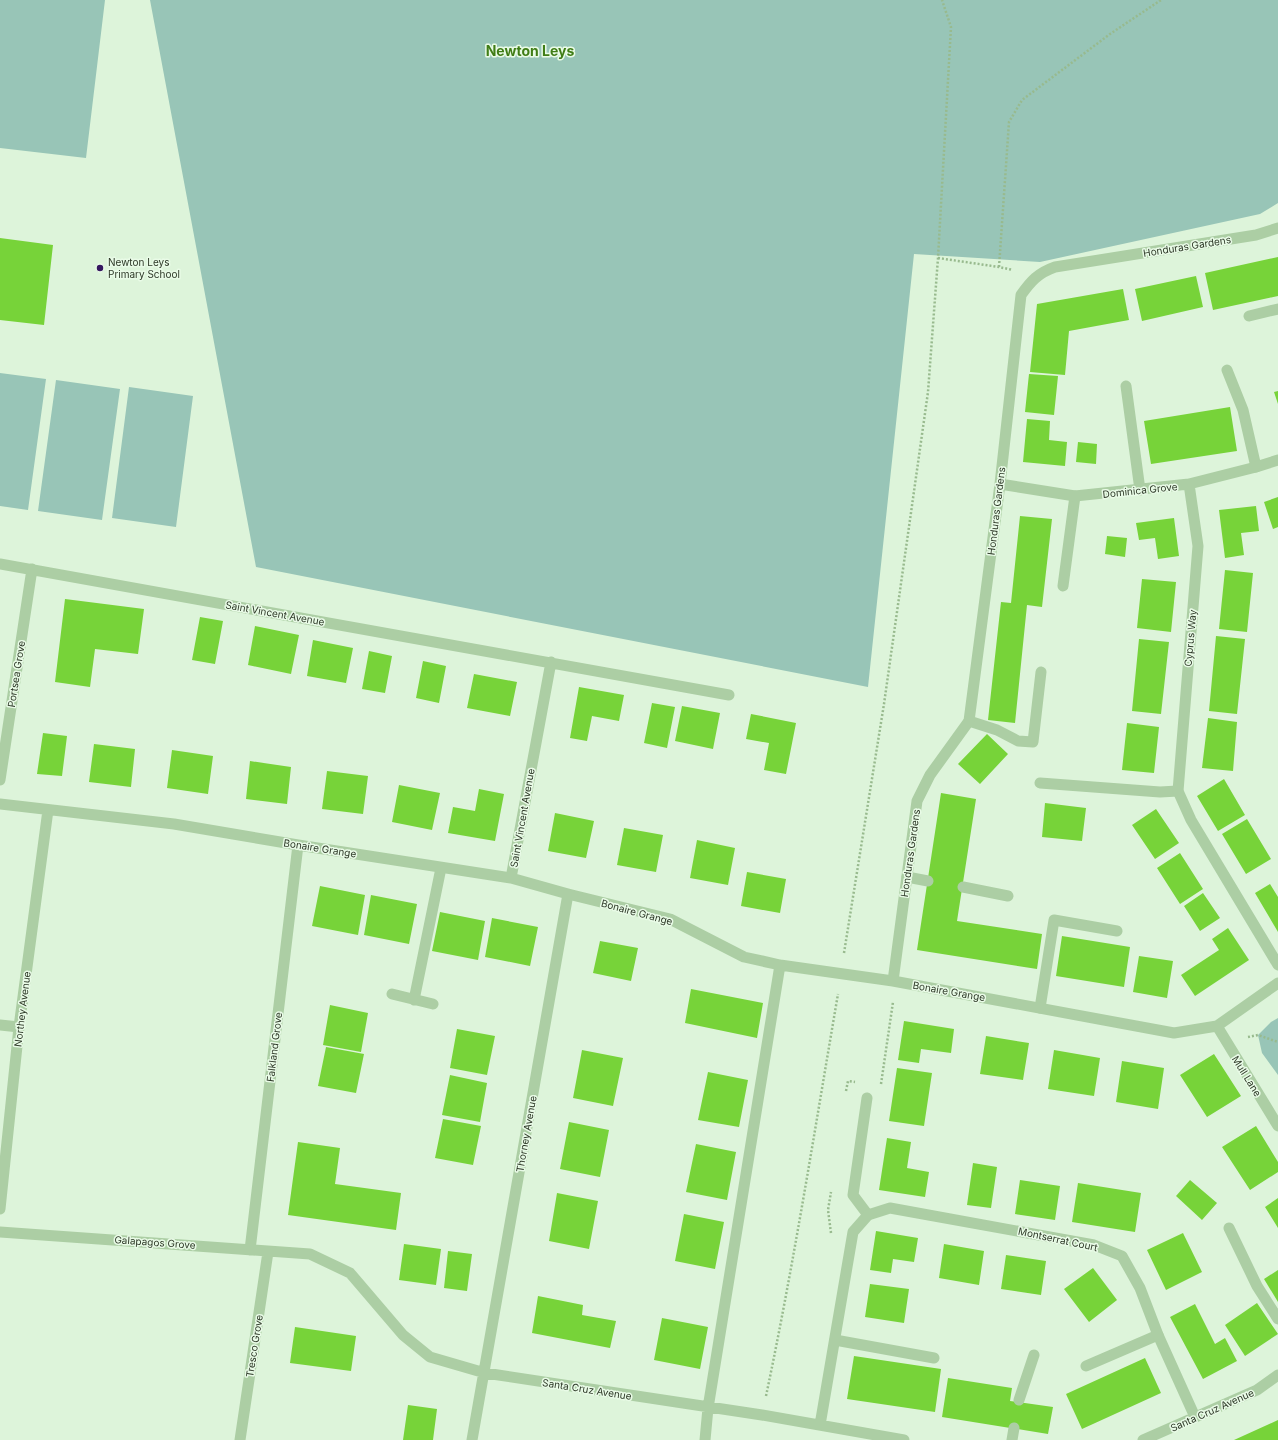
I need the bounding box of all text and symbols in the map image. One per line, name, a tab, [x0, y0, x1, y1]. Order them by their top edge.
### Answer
district label: Newton Leys	[486, 42, 574, 59]
street label: Honduras Gardens	[1142, 233, 1232, 259]
place label: Newton Leys Primary School	[108, 256, 180, 280]
marker: Newton Leys Primary School	[95, 263, 105, 273]
street label: Honduras Gardens	[985, 466, 1007, 556]
street label: Dominica Grove	[1102, 480, 1178, 500]
street label: Saint Vincent Avenue	[225, 598, 326, 628]
street label: Cyprus Way	[1182, 609, 1199, 667]
street label: Portsea Grove	[5, 640, 27, 708]
street label: Saint Vincent Avenue	[507, 767, 537, 868]
street label: Honduras Gardens	[898, 808, 922, 898]
street label: Bonaire Grange	[283, 836, 357, 860]
street label: Bonaire Grange	[600, 897, 674, 927]
street label: Northey Avenue	[11, 970, 33, 1047]
street label: Bonaire Grange	[912, 979, 986, 1003]
street label: Falkland Grove	[264, 1011, 284, 1083]
street label: Mull Lane	[1230, 1053, 1264, 1099]
street label: Thorney Avenue	[513, 1095, 539, 1173]
street label: Montserrat Court	[1017, 1225, 1100, 1253]
street label: Galapagos Grove	[114, 1233, 196, 1251]
street label: Tresco Grove	[243, 1314, 265, 1378]
street label: Santa Cruz Avenue	[542, 1376, 633, 1402]
street label: Santa Cruz Avenue	[1168, 1386, 1256, 1434]

